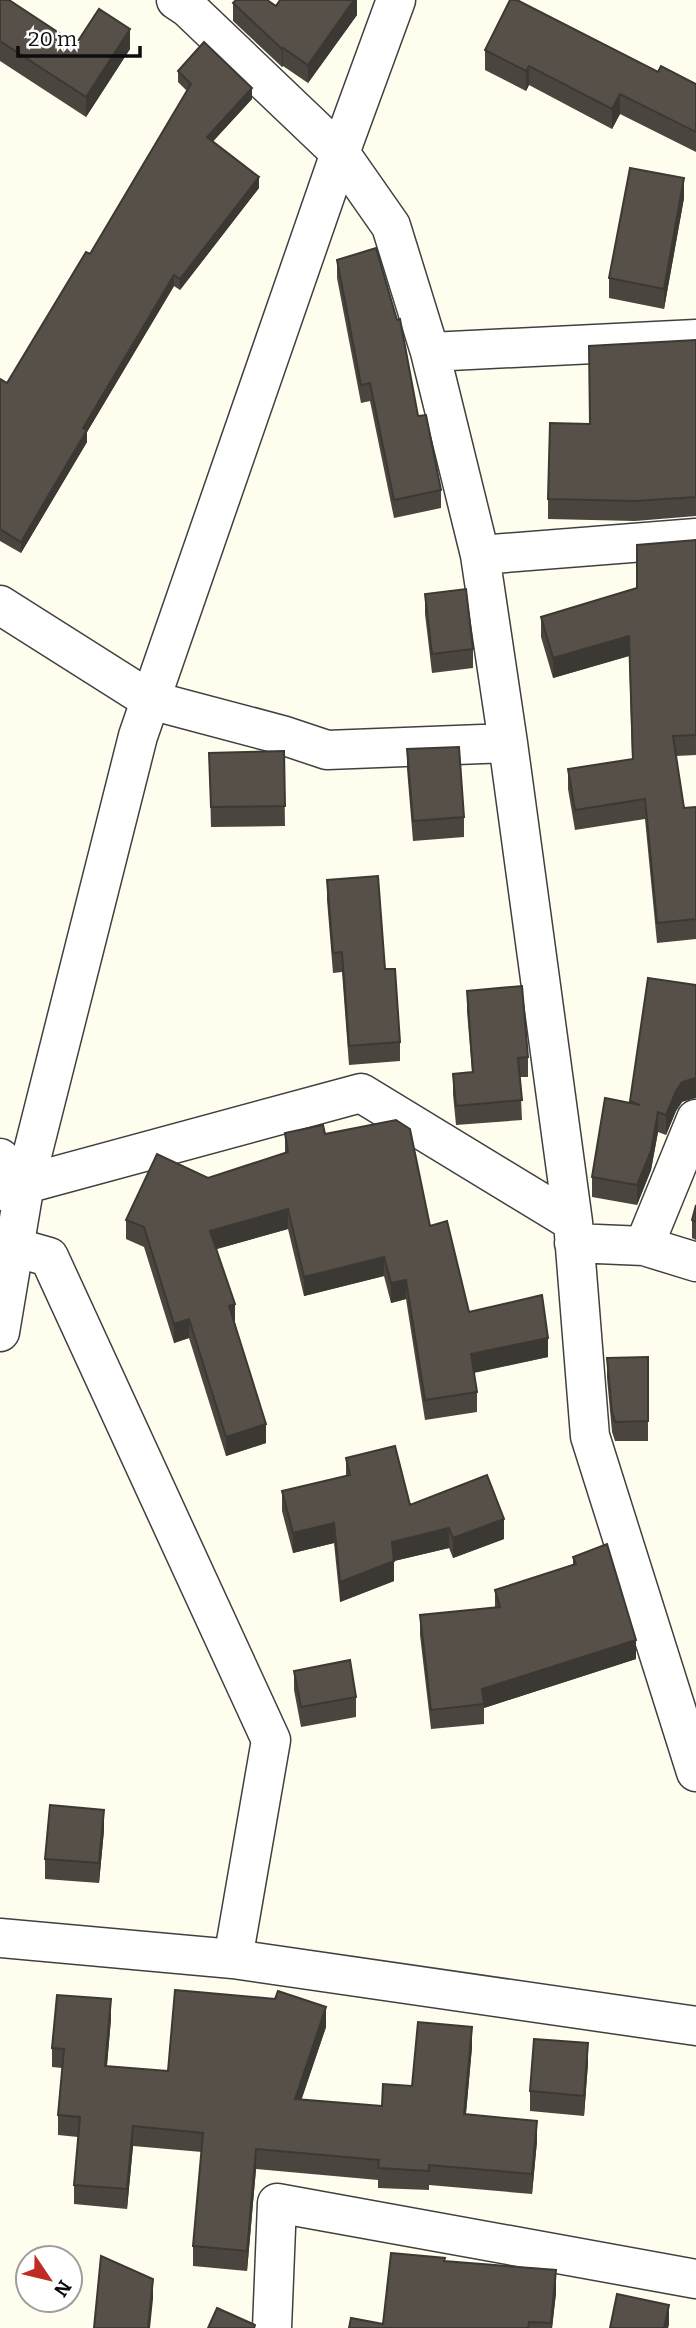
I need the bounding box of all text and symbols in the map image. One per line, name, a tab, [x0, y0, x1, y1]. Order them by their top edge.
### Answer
scale bar	[18, 14, 140, 58]
text: 20 m	[28, 26, 77, 52]
north arrow	[14, 2244, 84, 2314]
text: N	[49, 2276, 76, 2301]

